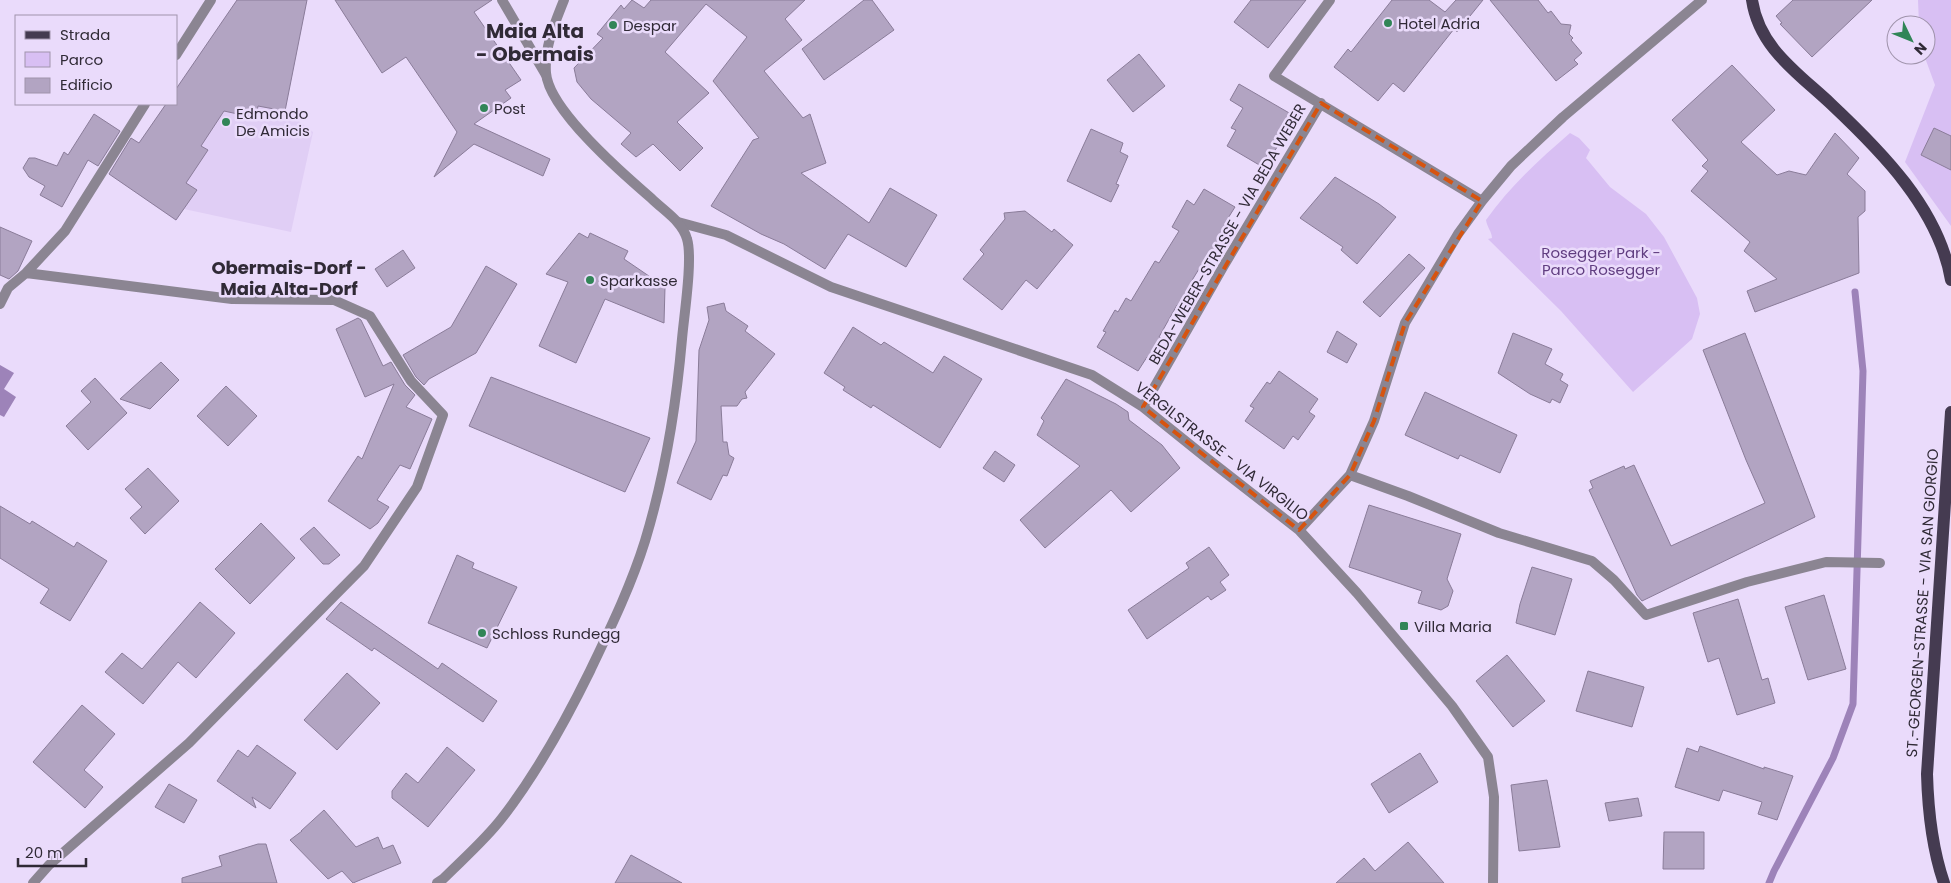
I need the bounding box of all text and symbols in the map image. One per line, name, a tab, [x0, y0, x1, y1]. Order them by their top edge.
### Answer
place label: Hotel Adria	[1398, 13, 1480, 34]
legend	[15, 15, 178, 105]
place label: Despar	[623, 15, 677, 36]
north arrow	[1886, 15, 1936, 65]
district label: Maia Alta - Obermais	[476, 17, 594, 68]
marker: Hotel Adria	[1382, 17, 1394, 29]
marker: Despar	[607, 19, 619, 31]
text: Strada	[60, 24, 110, 45]
text: N	[1910, 38, 1931, 60]
text: Parco	[60, 49, 103, 70]
text: Edificio	[60, 74, 113, 95]
place label: Post	[494, 98, 526, 119]
street label: BEDA-WEBER-STRASSE - VIA BEDA WEBER	[1143, 100, 1311, 368]
marker: Post	[478, 102, 490, 114]
place label: Edmondo De Amicis	[236, 103, 310, 141]
marker: Edmondo De Amicis	[220, 116, 232, 128]
park label: Rosegger Park - Parco Rosegger	[1541, 242, 1661, 280]
district label: Obermais-Dorf - Maia Alta-Dorf	[211, 255, 367, 301]
place label: Sparkasse	[600, 270, 678, 291]
marker: Sparkasse	[584, 274, 596, 286]
street label: VERGILSTRASSE - VIA VIRGILIO	[1131, 377, 1313, 526]
street label: ST.-GEORGEN-STRASSE - VIA SAN GIORGIO	[1901, 448, 1943, 758]
place label: Villa Maria	[1414, 616, 1492, 637]
marker: Villa Maria	[1398, 620, 1410, 632]
place label: Schloss Rundegg	[492, 623, 621, 644]
marker: Schloss Rundegg	[476, 627, 488, 639]
scale bar	[18, 836, 85, 868]
text: 20 m	[25, 842, 63, 863]

